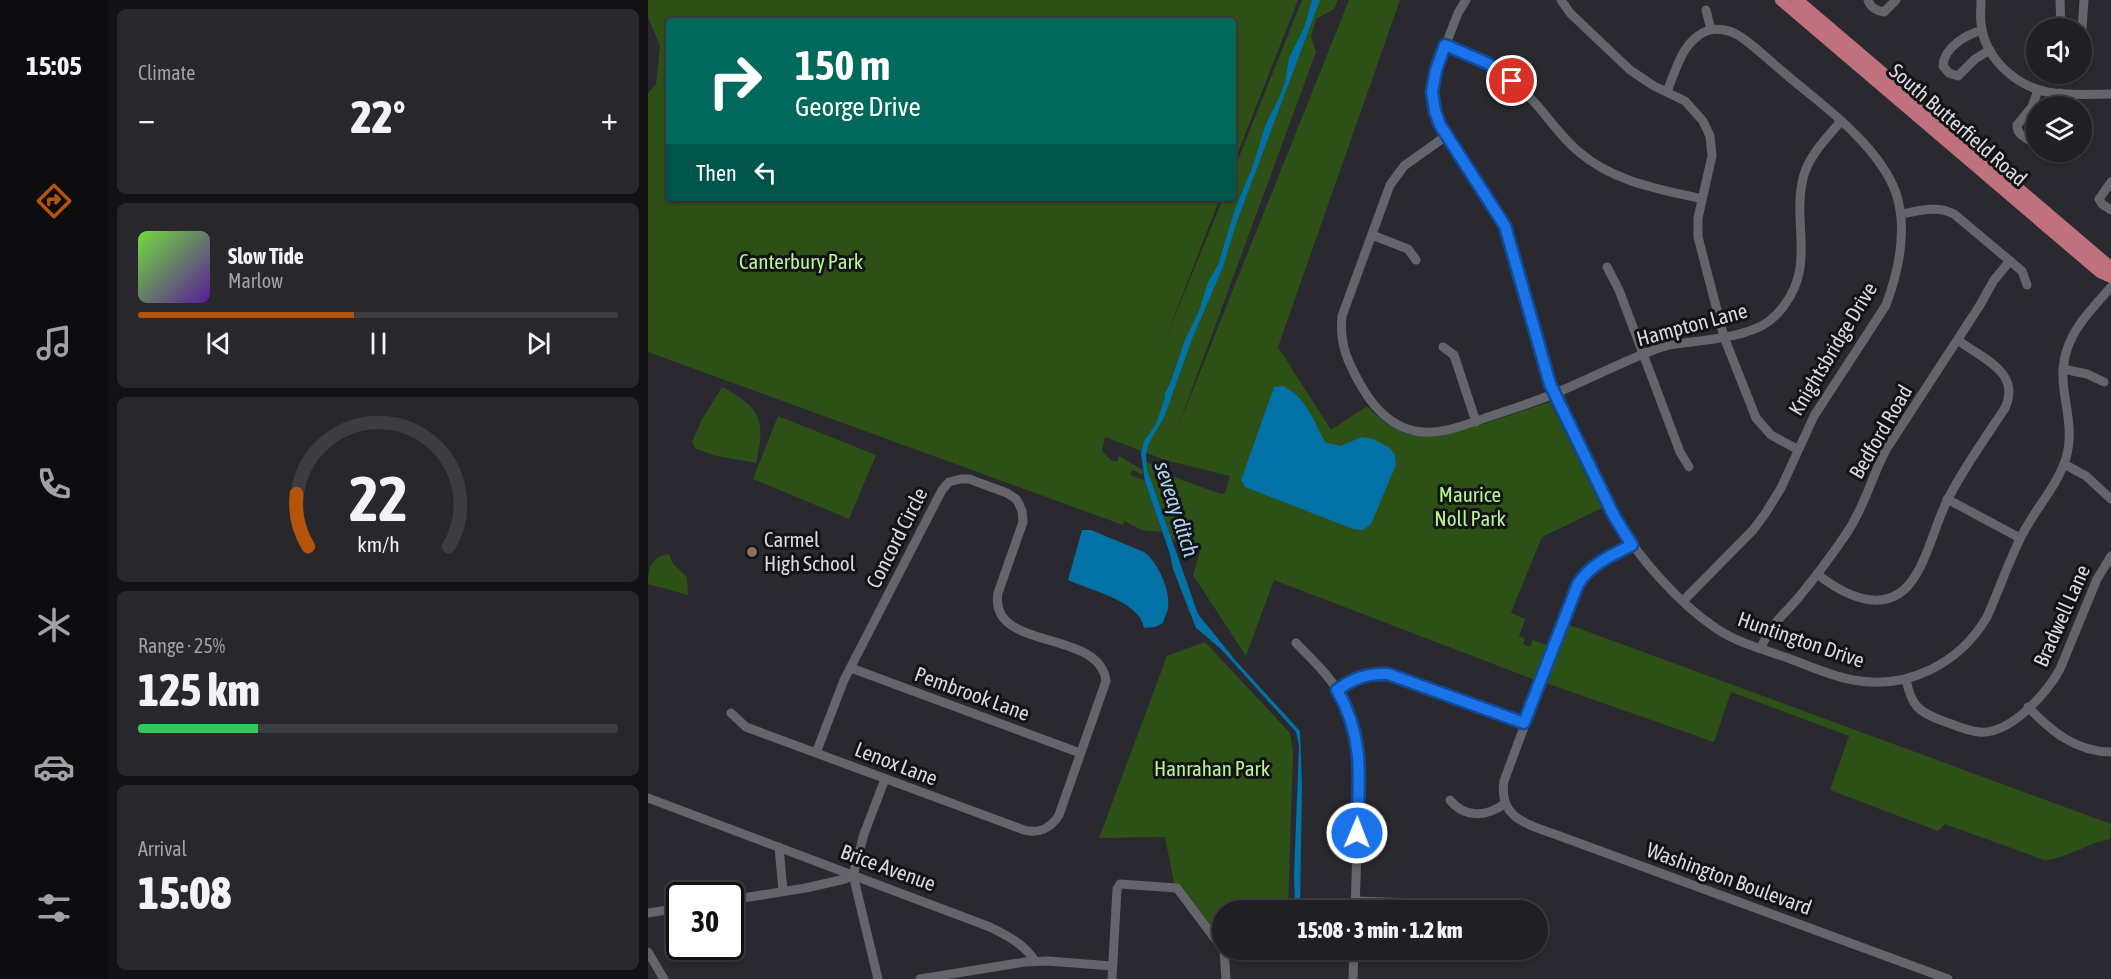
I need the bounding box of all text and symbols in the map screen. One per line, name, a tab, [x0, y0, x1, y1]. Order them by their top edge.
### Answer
map controls	[2026, 18, 2092, 162]
button: sound	[2026, 18, 2092, 84]
text: 150 m	[795, 41, 890, 89]
icon: right	[696, 42, 774, 120]
text: 15:05	[26, 50, 82, 81]
pin	[1486, 55, 1537, 106]
street label: South Butterfield Road	[1885, 58, 2032, 190]
text: Climate	[138, 61, 195, 84]
icon: arrive	[1495, 64, 1528, 97]
text: 22°	[351, 91, 405, 143]
text: George Drive	[795, 91, 921, 122]
button: layers	[2026, 96, 2092, 162]
text: −	[138, 99, 155, 137]
text: +	[601, 99, 618, 137]
icon: left	[749, 156, 782, 189]
text: Then	[696, 160, 737, 186]
icon: directions	[33, 180, 75, 222]
text: Slow Tide	[228, 243, 304, 269]
park label: Canterbury Park	[739, 249, 863, 273]
text: Marlow	[228, 269, 283, 292]
street label: Knightsbridge Drive	[1783, 278, 1881, 419]
street label: Hampton Lane	[1634, 298, 1750, 350]
icon: music	[33, 322, 75, 364]
icon: previous	[202, 327, 235, 360]
icon: pause	[362, 327, 395, 360]
icon: next	[522, 327, 555, 360]
street label: Bedford Road	[1844, 380, 1917, 483]
water label: seveay ditch	[1149, 458, 1205, 560]
icon: phone	[33, 463, 75, 505]
text: 22	[349, 463, 407, 534]
park label: Maurice Noll Park	[1434, 482, 1506, 530]
street label: Concord Circle	[861, 483, 932, 592]
place label: Carmel High School	[764, 527, 856, 575]
text: km/h	[357, 532, 399, 557]
marker: Carmel High School	[745, 545, 759, 559]
street label: Bradwell Lane	[2028, 561, 2094, 670]
icon: climate	[33, 604, 75, 646]
street label: Huntington Drive	[1735, 606, 1868, 672]
text: Range · 25%	[138, 634, 225, 657]
street label: Pembrook Lane	[912, 661, 1033, 725]
text: 125 km	[138, 664, 260, 716]
street label: Lenox Lane	[852, 736, 941, 790]
icon: car	[33, 746, 75, 788]
park label: Hanrahan Park	[1154, 756, 1270, 780]
position arrow	[1325, 801, 1389, 865]
text: Arrival	[138, 837, 187, 860]
street label: Washington Boulevard	[1644, 837, 1815, 919]
street label: Brice Avenue	[838, 839, 939, 895]
text: 15:08	[138, 867, 232, 919]
speed limit sign: 30	[666, 882, 744, 960]
icon: filters	[33, 887, 75, 929]
text: 15:08 · 3 min · 1.2 km	[1297, 917, 1463, 943]

